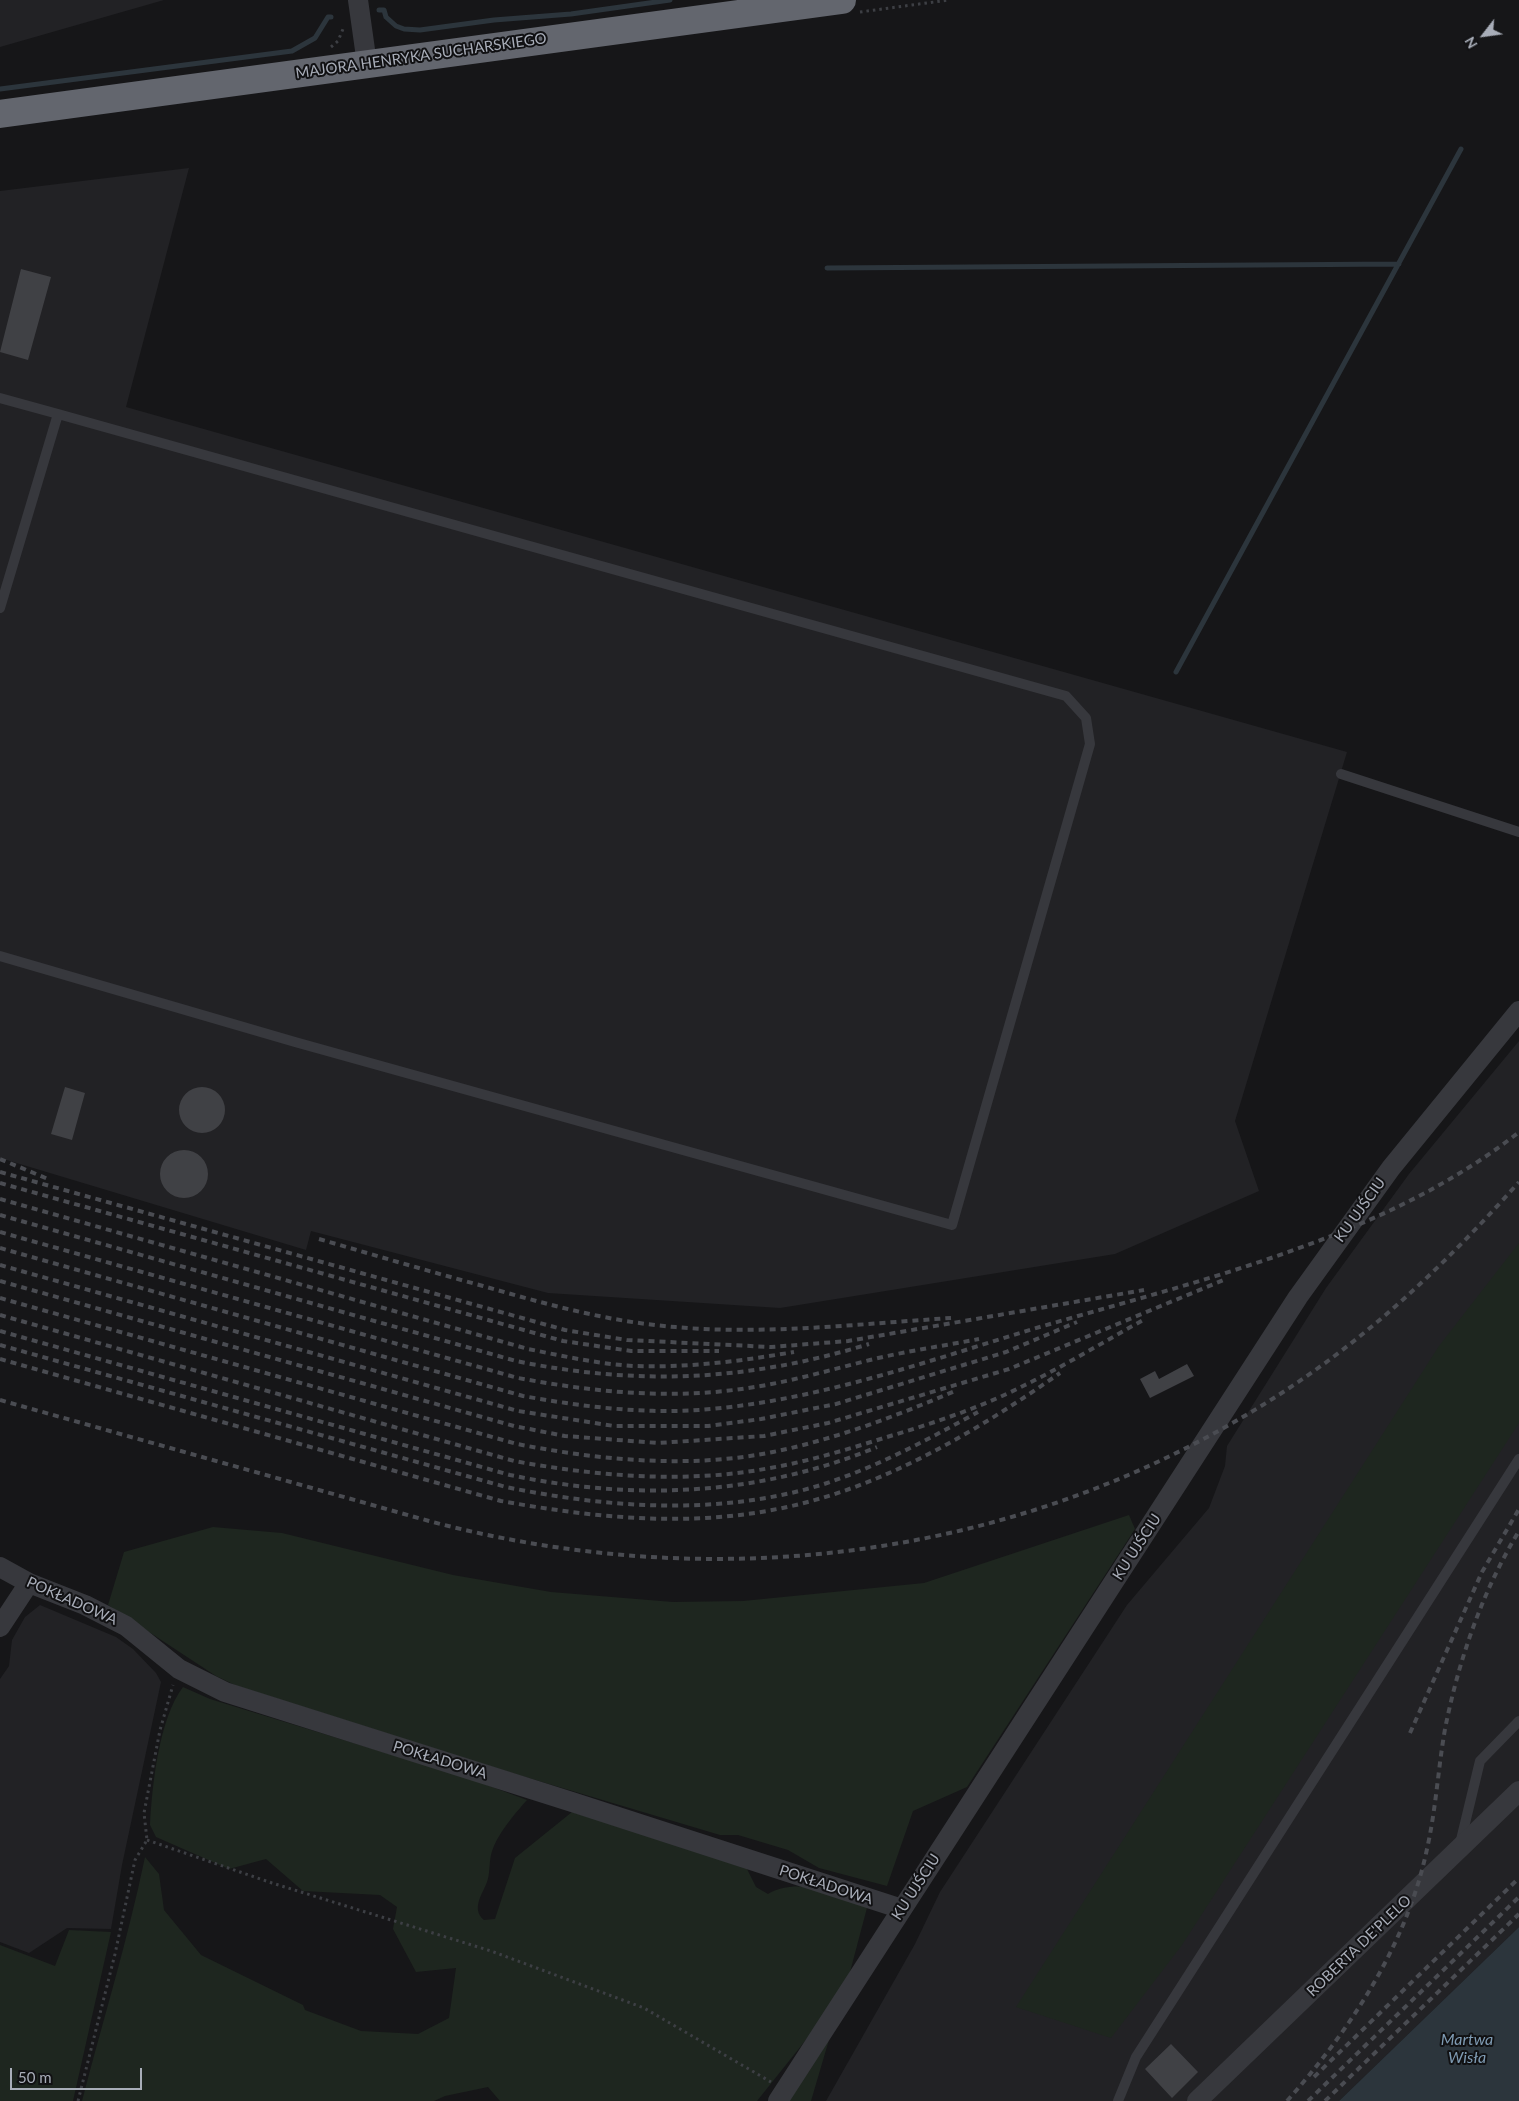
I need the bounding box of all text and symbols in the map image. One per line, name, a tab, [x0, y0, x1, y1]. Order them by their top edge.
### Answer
north arrow	[1459, 10, 1509, 60]
street label: MAJORA HENRYKA SUCHARSKIEGO	[294, 29, 548, 83]
text: N	[1461, 34, 1481, 52]
street label: KU UJŚCIU	[1331, 1174, 1389, 1246]
street label: KU UJŚCIU	[1109, 1511, 1165, 1583]
street label: POKŁADOWA	[24, 1573, 120, 1629]
street label: POKŁADOWA	[391, 1737, 489, 1783]
street label: KU UJŚCIU	[888, 1851, 944, 1923]
street label: POKŁADOWA	[777, 1861, 875, 1909]
street label: ROBERTA DE'PLELO	[1303, 1892, 1415, 2000]
water label: Martwa Wisła	[1441, 2030, 1493, 2068]
scale bar	[12, 2058, 145, 2090]
text: 50 m	[18, 2068, 52, 2086]

